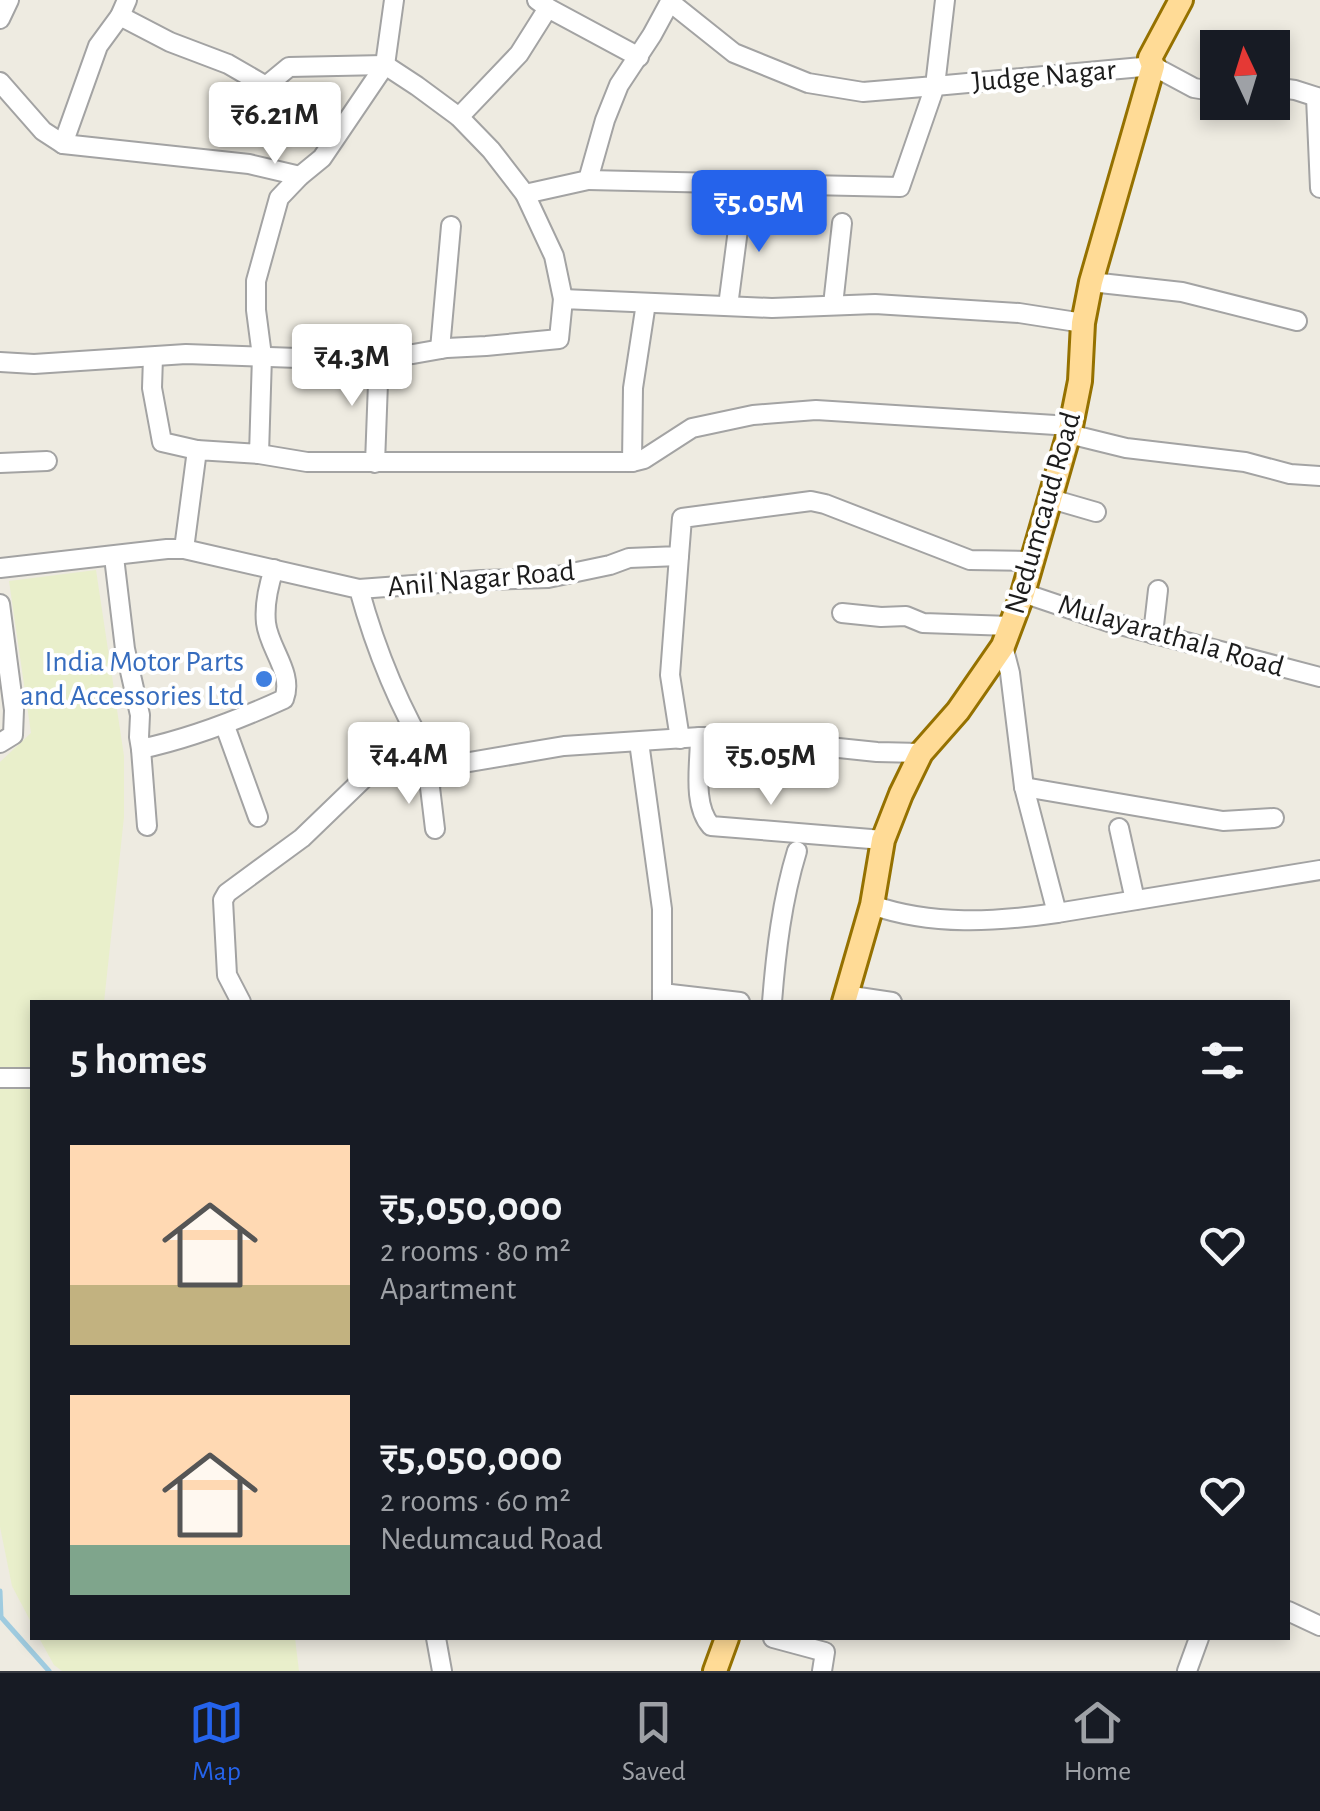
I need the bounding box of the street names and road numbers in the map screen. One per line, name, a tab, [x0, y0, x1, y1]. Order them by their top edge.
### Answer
street label: Judge Nagar	[971, 55, 1118, 97]
street label: Nedumcaud Road	[1000, 409, 1086, 617]
street label: Anil Nagar Road	[386, 556, 576, 602]
street label: Mulayarathala Road	[1055, 589, 1287, 683]

